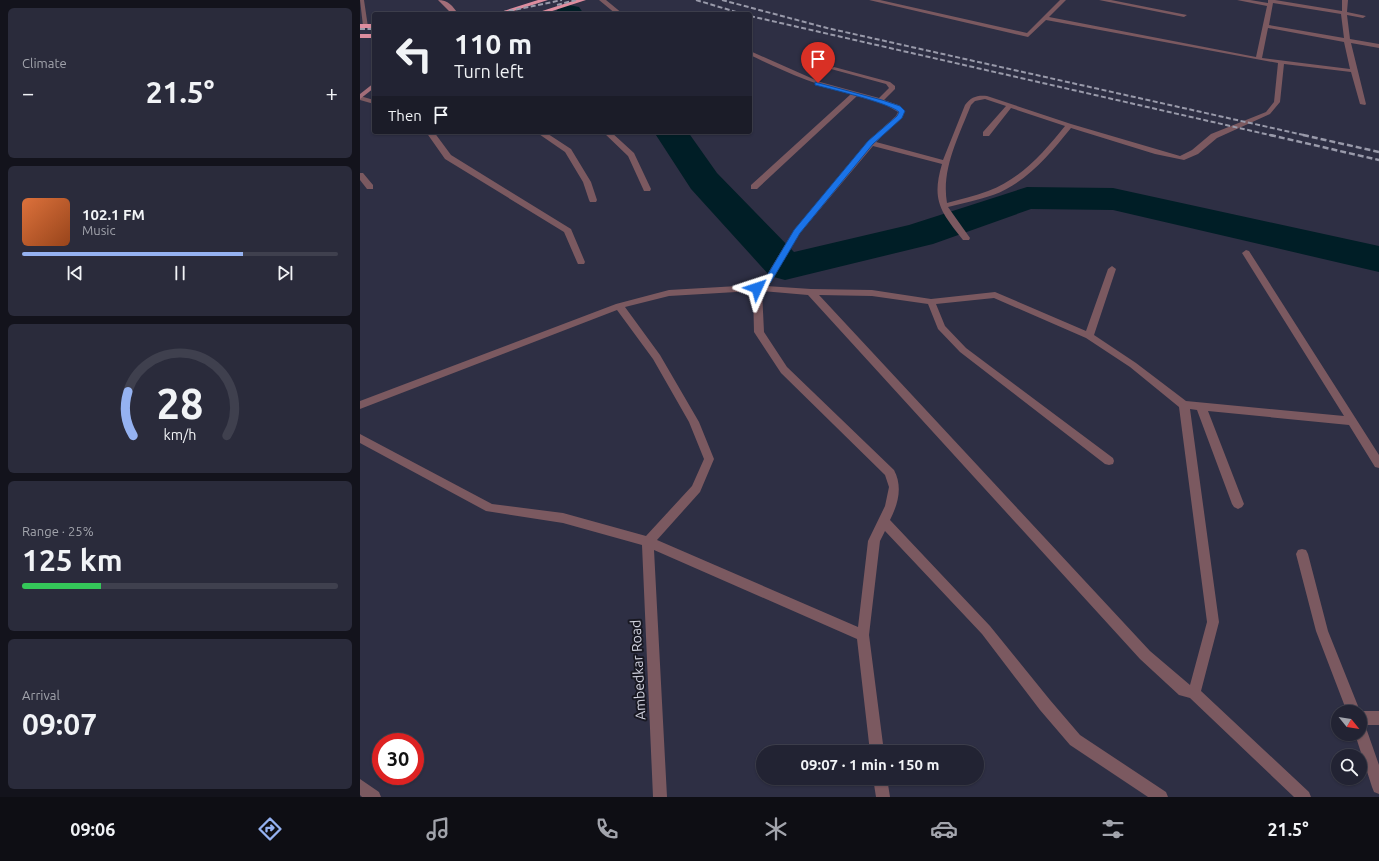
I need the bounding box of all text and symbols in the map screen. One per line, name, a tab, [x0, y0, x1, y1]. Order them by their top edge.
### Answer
icon: left	[388, 28, 440, 80]
text: 110 m	[454, 28, 532, 59]
pin	[801, 42, 835, 83]
icon: arrive	[807, 48, 829, 70]
text: Climate	[22, 56, 67, 70]
text: Turn left	[454, 61, 524, 81]
text: 21.5°	[146, 75, 214, 109]
text: −	[22, 80, 34, 105]
text: +	[326, 80, 338, 105]
icon: arrive	[430, 104, 452, 126]
text: Then	[388, 107, 422, 124]
text: 102.1 FM	[82, 206, 145, 223]
text: Music	[82, 223, 116, 237]
icon: previous	[64, 262, 86, 284]
icon: pause	[169, 262, 191, 284]
icon: next	[274, 262, 296, 284]
position arrow	[736, 267, 778, 309]
text: 28	[157, 380, 203, 427]
text: km/h	[164, 427, 196, 443]
text: Range · 25%	[22, 524, 94, 538]
text: 125 km	[22, 543, 123, 577]
street label: Ambedkar Road	[627, 619, 649, 721]
text: Arrival	[22, 688, 60, 702]
north arrow	[1331, 705, 1367, 741]
map controls	[1331, 705, 1367, 785]
text: 09:07	[22, 707, 97, 741]
speed limit sign: 30	[372, 733, 424, 785]
button: search	[1331, 749, 1367, 785]
text: 09:07 · 1 min · 150 m	[801, 756, 939, 773]
icon: directions	[256, 815, 284, 843]
icon: music	[424, 815, 452, 843]
icon: phone	[593, 815, 621, 843]
icon: climate	[762, 815, 790, 843]
icon: car	[930, 815, 958, 843]
icon: filters	[1099, 815, 1127, 843]
text: 09:06	[70, 819, 115, 839]
text: 21.5°	[1267, 819, 1309, 839]

